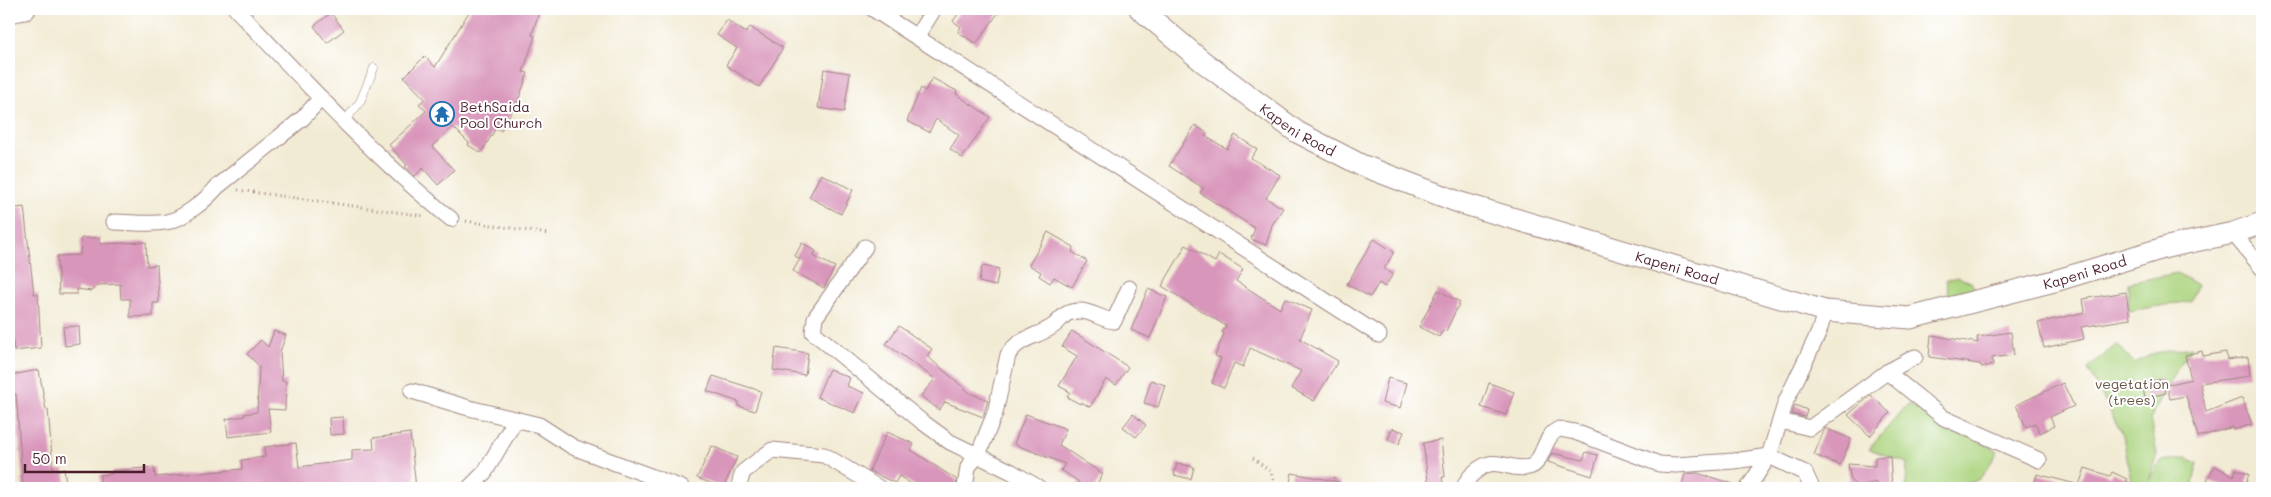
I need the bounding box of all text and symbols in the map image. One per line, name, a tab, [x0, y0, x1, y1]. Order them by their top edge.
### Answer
place label: BethSaida Pool Church	[460, 97, 542, 132]
street label: Kapeni Road	[1256, 98, 1339, 160]
temple icon: BethSaida Pool Church	[429, 101, 455, 127]
street label: Kapeni Road	[1633, 246, 1721, 289]
street label: Kapeni Road	[2041, 250, 2129, 293]
park label: vegetation (trees)	[2095, 374, 2169, 409]
scale bar	[25, 442, 144, 474]
text: 50 m	[32, 448, 67, 468]

